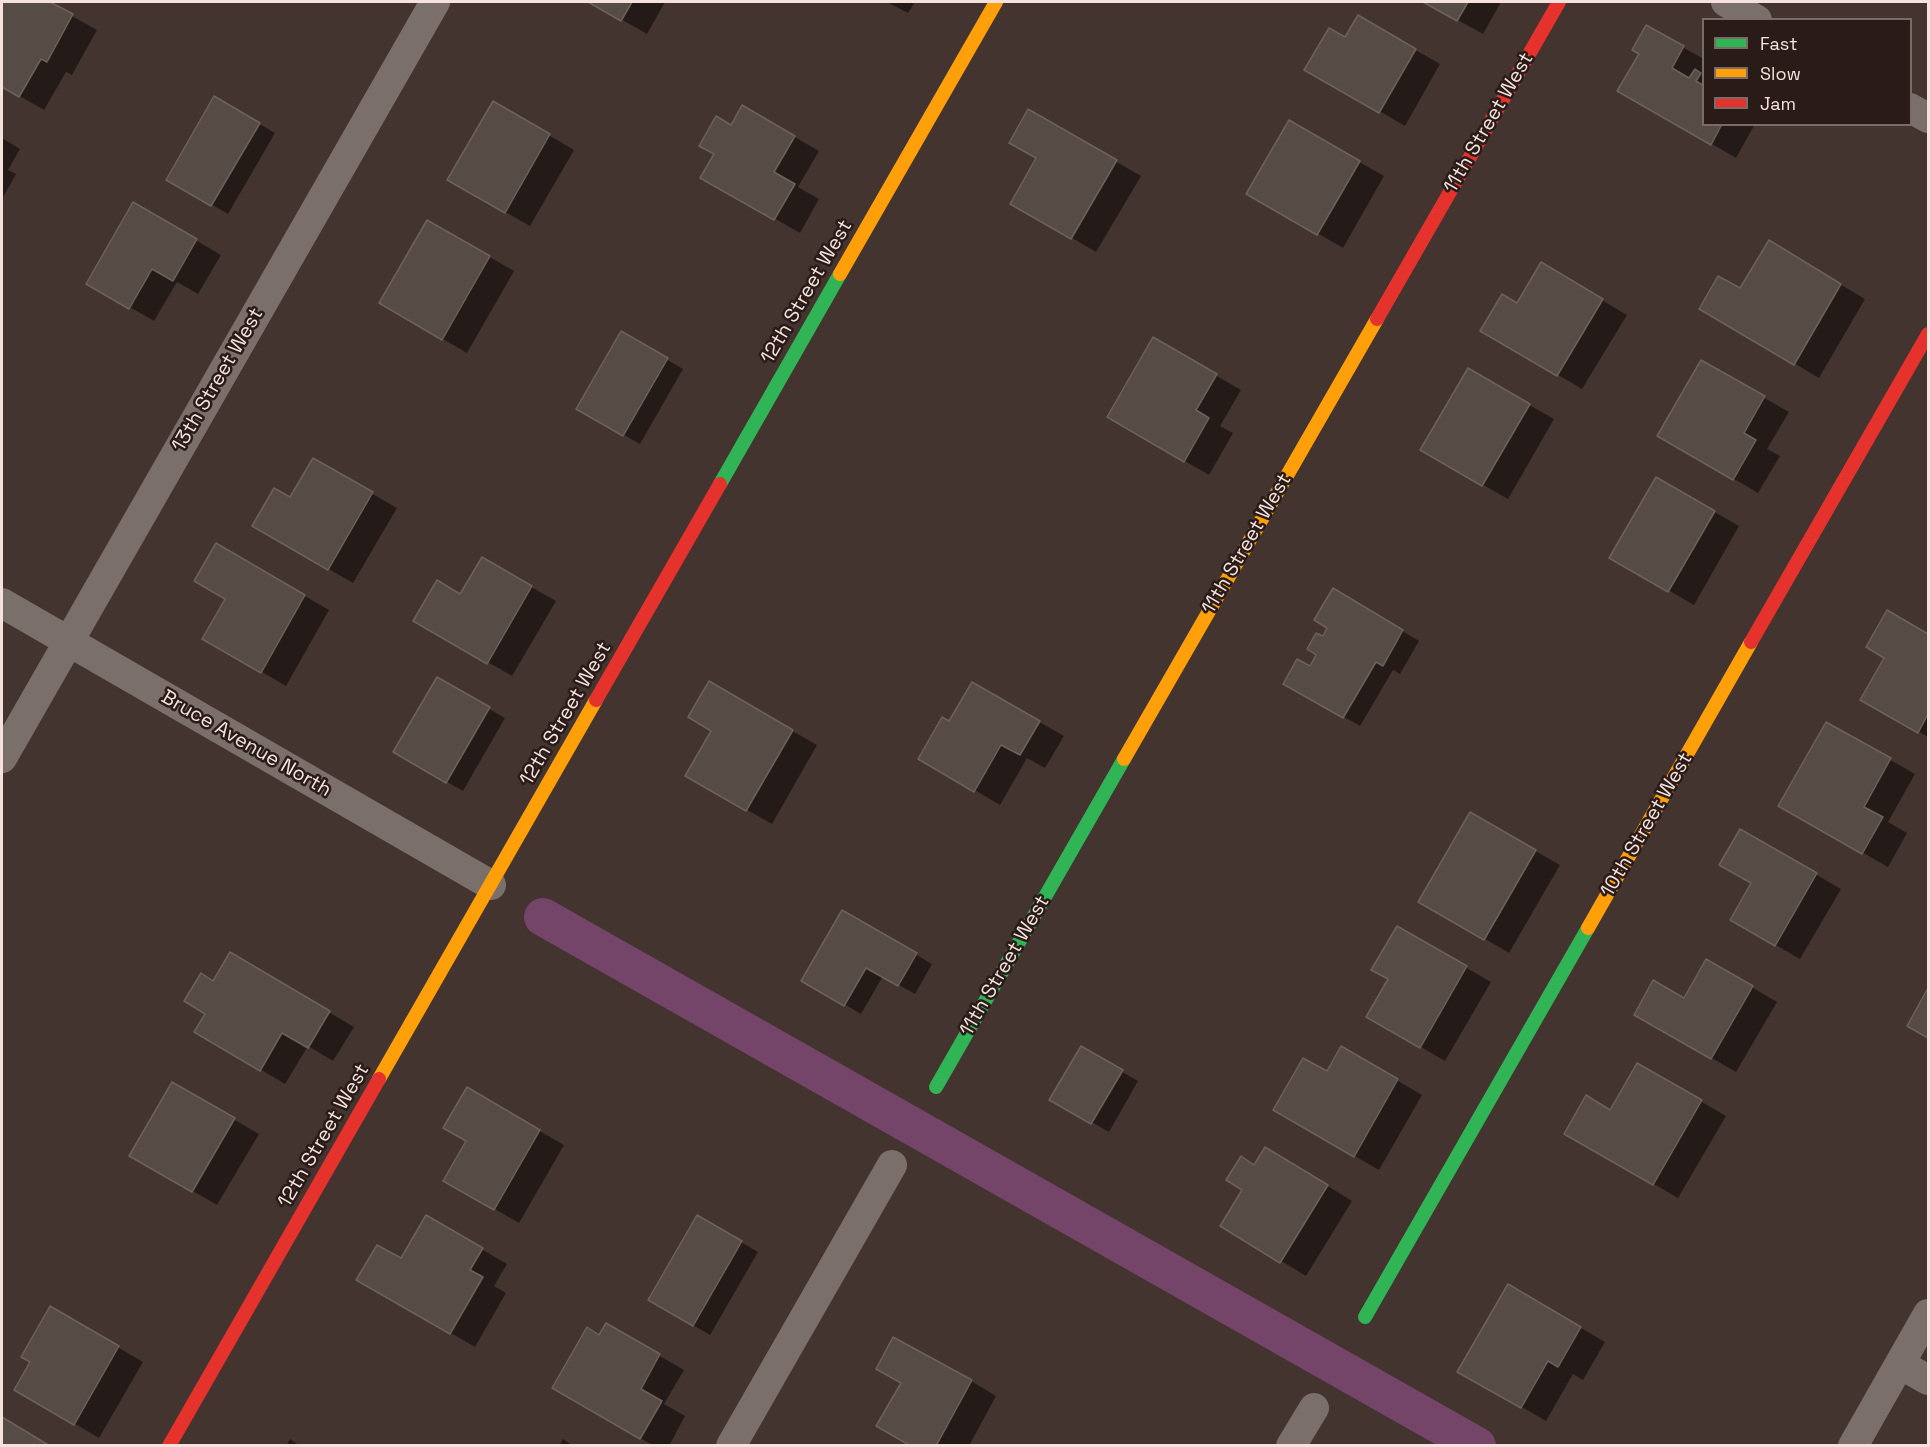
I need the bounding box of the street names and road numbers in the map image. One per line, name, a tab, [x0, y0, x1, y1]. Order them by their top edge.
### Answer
street label: 11th Street West	[1439, 49, 1539, 197]
street label: 12th Street West	[756, 216, 858, 368]
street label: 13th Street West	[167, 304, 269, 456]
street label: 11th Street West	[1197, 470, 1297, 618]
street label: 12th Street West	[515, 638, 617, 790]
street label: Bruce Avenue North	[157, 686, 335, 802]
street label: 10th Street West	[1596, 749, 1698, 901]
street label: 11th Street West	[955, 892, 1055, 1040]
street label: 12th Street West	[273, 1060, 375, 1212]

